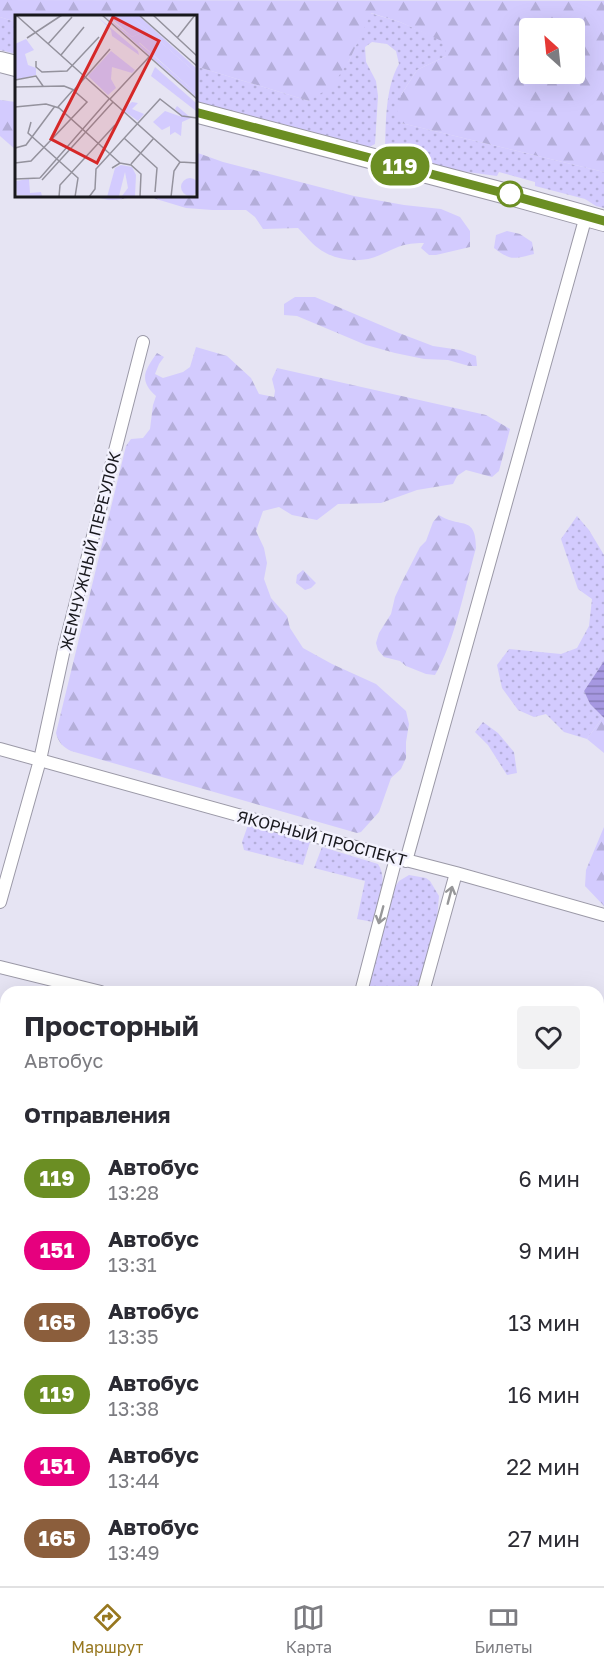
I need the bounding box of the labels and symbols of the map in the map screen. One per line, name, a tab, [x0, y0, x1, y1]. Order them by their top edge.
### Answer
inset map	[15, 15, 196, 196]
north arrow	[519, 18, 585, 84]
line badge: 119	[366, 146, 434, 186]
unlabelled marker	[497, 181, 523, 207]
street label: ЖЕМЧУЖНЫЙ ПЕРЕУЛОК	[56, 449, 124, 653]
street label: ЯКОРНЫЙ ПРОСПЕКТ	[235, 806, 409, 870]
one-way arrow	[445, 885, 456, 904]
one-way arrow	[375, 905, 386, 924]

